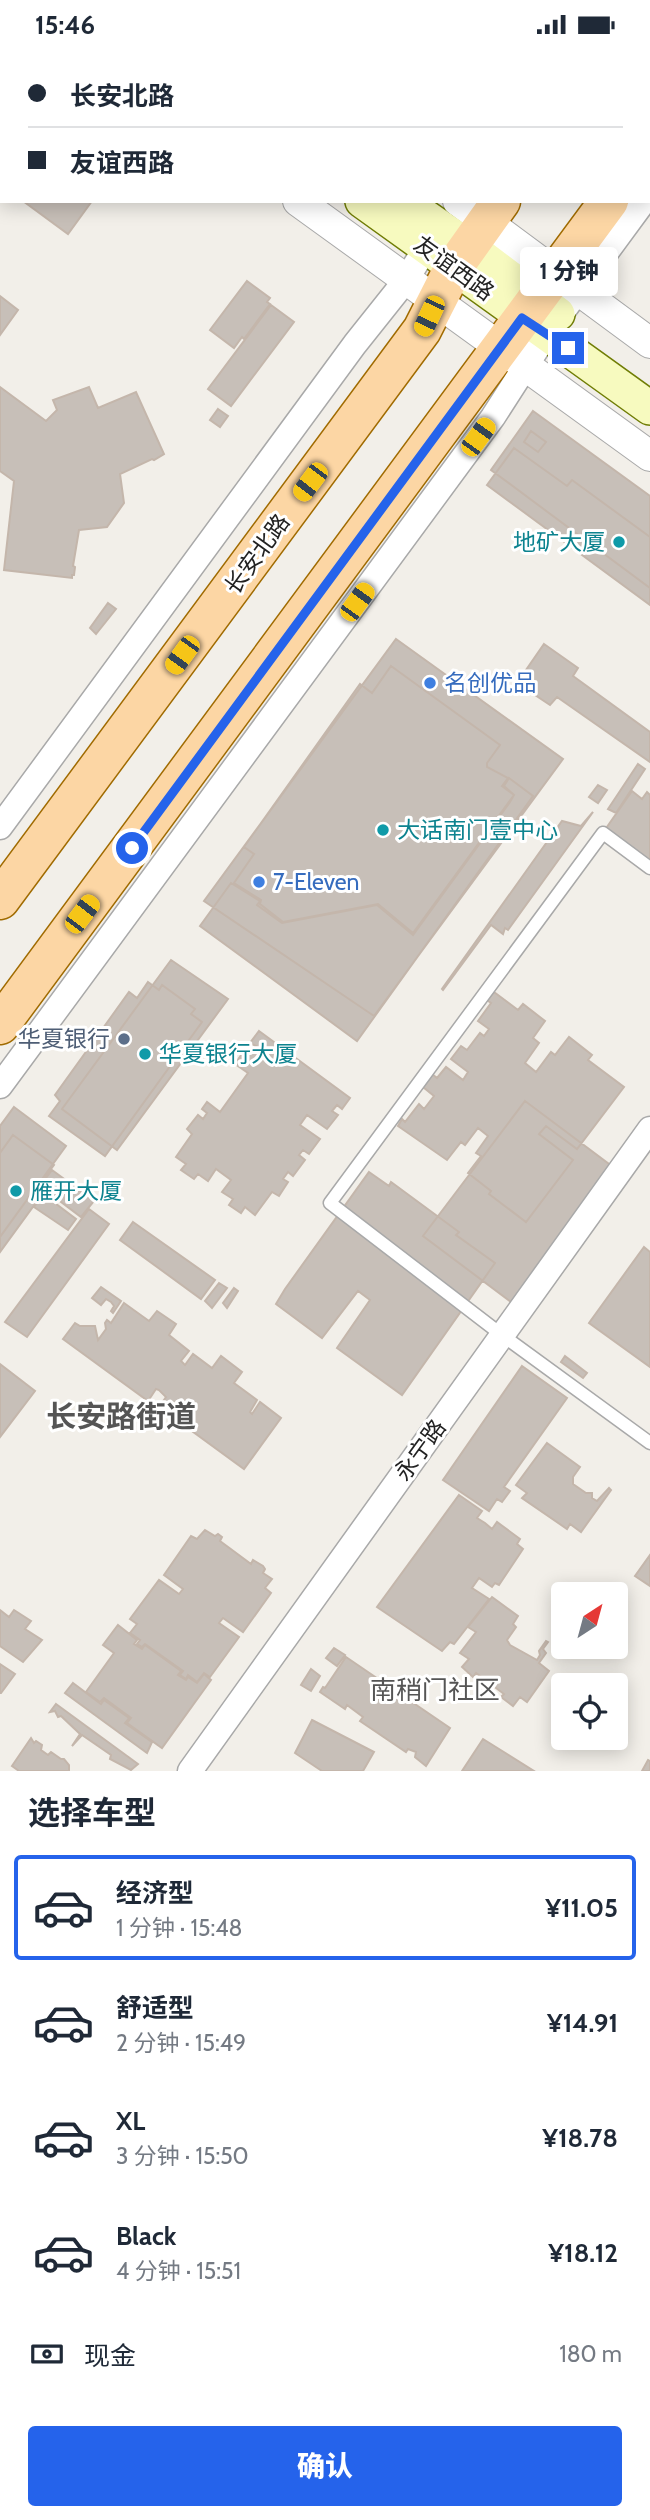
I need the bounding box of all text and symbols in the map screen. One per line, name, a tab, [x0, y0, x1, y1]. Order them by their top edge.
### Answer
text: 15:46	[35, 9, 95, 41]
text: 长安北路	[70, 80, 174, 112]
text: 友谊西路	[70, 147, 174, 179]
street label: 友谊西路	[409, 230, 499, 306]
callout: 1 分钟	[519, 247, 617, 295]
text: 1 分钟	[539, 257, 599, 285]
car	[411, 293, 448, 339]
route end	[552, 332, 584, 364]
car	[458, 414, 499, 460]
car	[289, 459, 332, 505]
street label: 长安北路	[219, 509, 295, 599]
place label: 地矿大厦	[513, 528, 605, 556]
marker: 地矿大厦	[611, 534, 627, 550]
car	[337, 579, 378, 625]
car	[162, 632, 203, 678]
place label: 名创优品	[444, 669, 536, 697]
marker: 名创优品	[422, 675, 438, 691]
place label: 大话南门壹中心	[397, 816, 558, 844]
marker: 大话南门壹中心	[375, 822, 391, 838]
route start	[116, 832, 148, 864]
place label: 7-Eleven	[273, 868, 359, 896]
marker: 7-Eleven	[251, 874, 267, 890]
car	[61, 891, 104, 937]
place label: 华夏银行	[18, 1025, 110, 1053]
marker: 华夏银行	[116, 1031, 132, 1047]
place label: 华夏银行大厦	[159, 1040, 297, 1068]
marker: 华夏银行大厦	[137, 1046, 153, 1062]
place label: 雁开大厦	[30, 1177, 122, 1205]
marker: 雁开大厦	[8, 1183, 24, 1199]
district label: 长安路街道	[46, 1398, 196, 1435]
street label: 永宁路	[388, 1414, 452, 1486]
north arrow	[551, 1582, 628, 1659]
map controls	[551, 1582, 628, 1750]
button: locate	[551, 1673, 628, 1750]
district label: 南稍门社区	[370, 1674, 500, 1706]
text: 选择车型	[28, 1793, 156, 1832]
icon: car	[32, 1876, 95, 1939]
text: 经济型	[116, 1877, 194, 1909]
text: ¥11.05	[545, 1892, 618, 1924]
text: 1 分钟 · 15:48	[116, 1914, 242, 1942]
icon: car	[32, 1991, 95, 2054]
text: 舒适型	[116, 1992, 194, 2024]
text: ¥14.91	[547, 2007, 618, 2039]
text: 2 分钟 · 15:49	[116, 2029, 246, 2057]
text: XL	[116, 2105, 145, 2137]
icon: car	[32, 2106, 95, 2169]
text: ¥18.78	[542, 2122, 618, 2154]
text: 3 分钟 · 15:50	[116, 2142, 249, 2170]
text: Black	[116, 2220, 176, 2252]
icon: car	[32, 2221, 95, 2284]
text: ¥18.12	[548, 2237, 618, 2269]
text: 4 分钟 · 15:51	[116, 2257, 241, 2285]
icon: cash	[28, 2335, 66, 2373]
text: 现金	[84, 2340, 136, 2372]
text: 180 m	[559, 2340, 622, 2368]
button: 确认	[28, 2426, 622, 2506]

